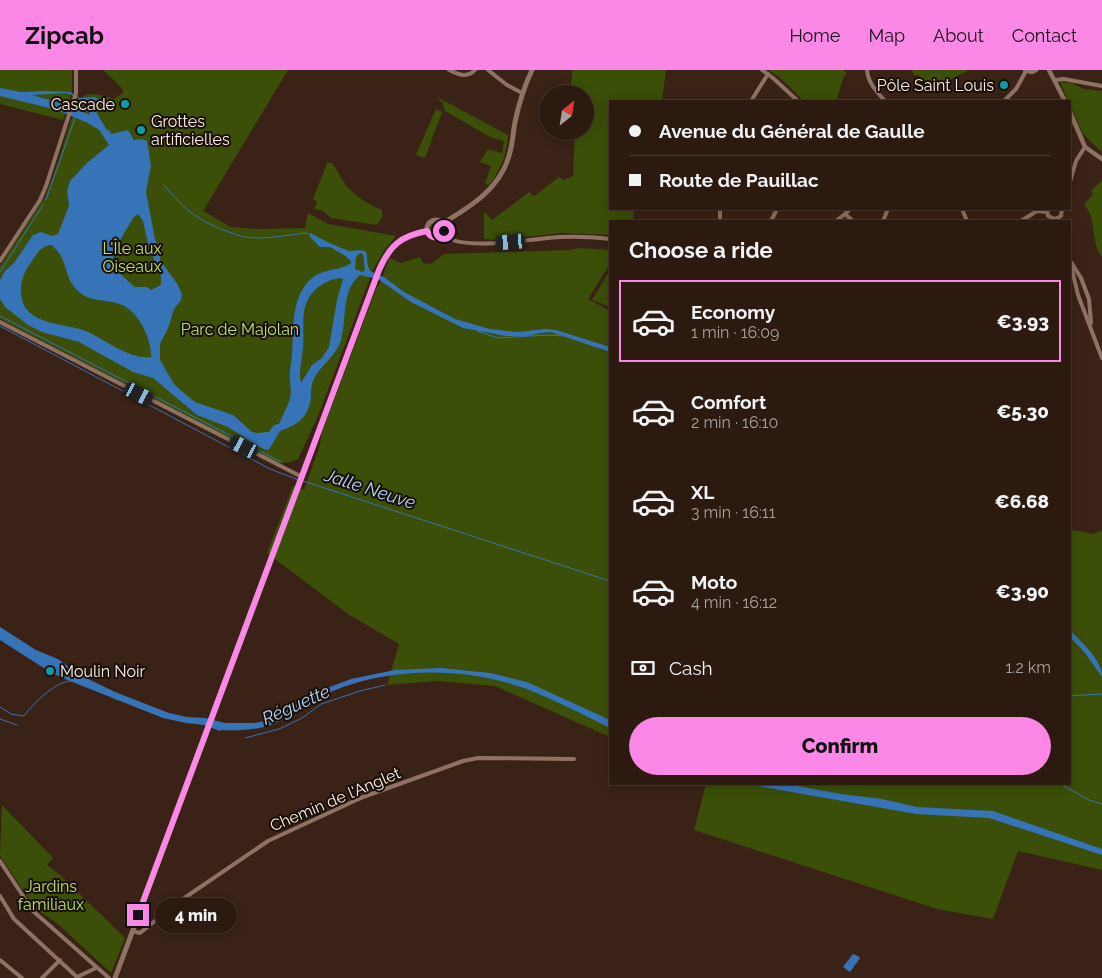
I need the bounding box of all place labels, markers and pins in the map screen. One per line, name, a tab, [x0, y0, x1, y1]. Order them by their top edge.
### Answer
place label: Pôle Saint Louis	[877, 76, 994, 95]
marker: Pôle Saint Louis	[998, 79, 1010, 91]
place label: Cascade	[51, 95, 115, 114]
marker: Cascade	[119, 98, 131, 110]
place label: Grottes artificielles	[151, 112, 230, 149]
marker: Grottes artificielles	[135, 124, 147, 136]
place label: Moulin Noir	[60, 662, 145, 681]
marker: Moulin Noir	[44, 665, 56, 677]

